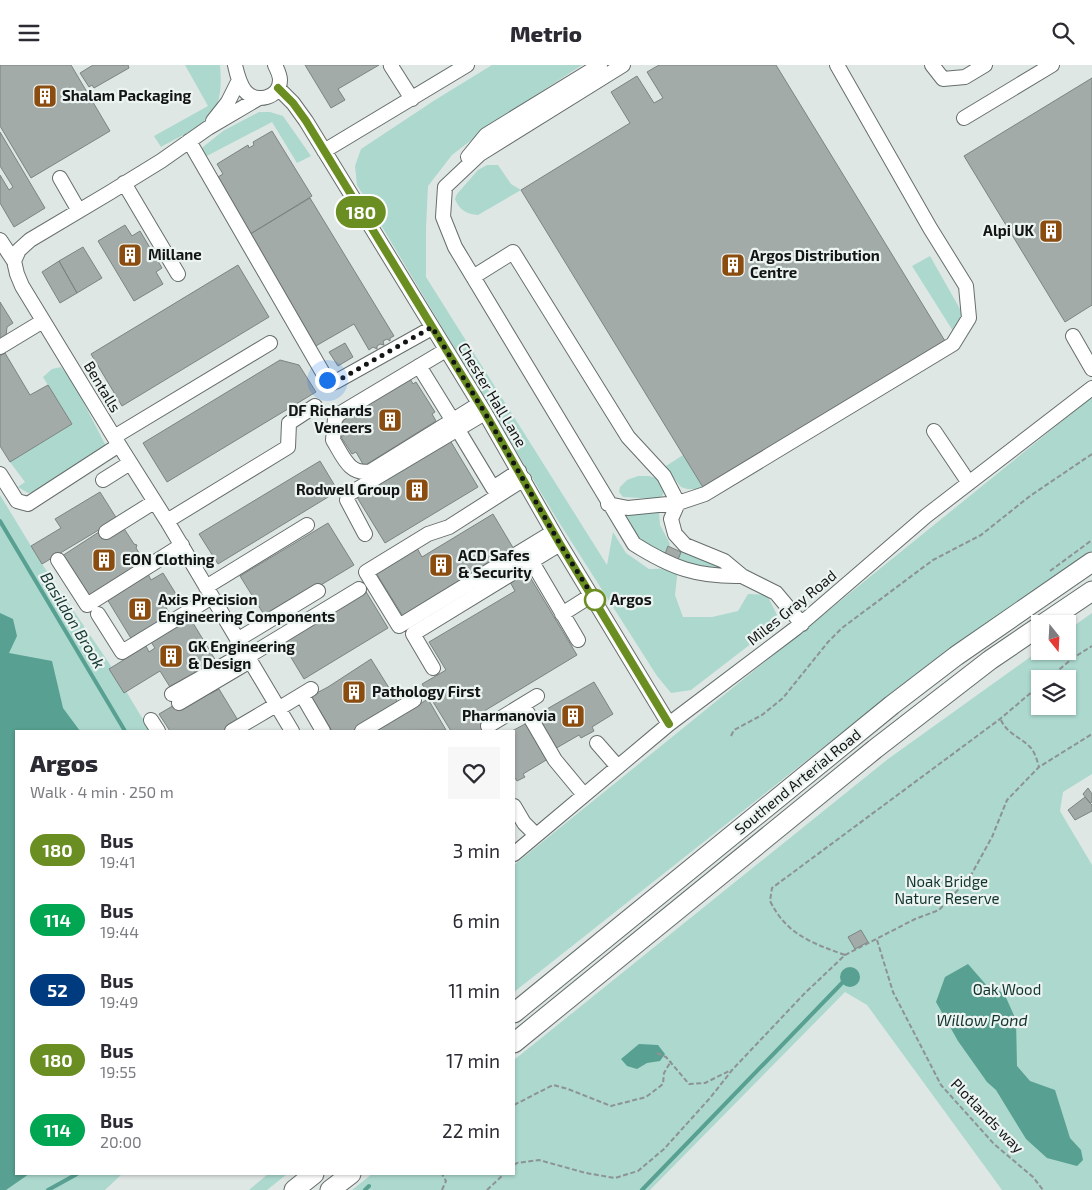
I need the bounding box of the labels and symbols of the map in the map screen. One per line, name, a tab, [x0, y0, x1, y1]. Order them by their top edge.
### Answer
building icon: Shalam Packaging	[32, 83, 58, 109]
place label: Shalam Packaging	[62, 86, 191, 104]
line badge: 180	[332, 196, 390, 228]
building icon: Alpi UK	[1038, 218, 1064, 244]
place label: Alpi UK	[983, 221, 1034, 239]
building icon: Millane	[117, 242, 143, 268]
place label: Millane	[148, 245, 202, 263]
place label: Argos Distribution Centre	[750, 246, 880, 281]
building icon: Argos Distribution Centre	[720, 252, 746, 278]
street label: Chester Hall Lane	[455, 339, 531, 450]
street label: Bentalls	[81, 358, 125, 415]
your location	[315, 368, 340, 393]
place label: DF Richards Veneers	[288, 401, 372, 436]
building icon: DF Richards Veneers	[377, 407, 403, 433]
building icon: Rodwell Group	[404, 477, 430, 503]
place label: Rodwell Group	[296, 480, 400, 498]
place label: ACD Safes & Security	[458, 546, 532, 582]
building icon: EON Clothing	[91, 547, 117, 573]
place label: EON Clothing	[122, 550, 215, 568]
building icon: ACD Safes & Security	[428, 552, 454, 578]
street label: Miles Gray Road	[743, 566, 840, 649]
water label: Basildon Brook	[37, 568, 110, 671]
marker: Argos	[584, 589, 606, 611]
place label: Axis Precision Engineering Components	[158, 590, 335, 625]
place label: Argos	[610, 590, 652, 608]
building icon: Axis Precision Engineering Components	[127, 596, 153, 622]
north arrow	[1031, 615, 1076, 660]
place label: GK Engineering & Design	[188, 637, 295, 672]
building icon: GK Engineering & Design	[158, 643, 184, 669]
building icon: Pathology First	[341, 679, 367, 705]
place label: Pathology First	[372, 682, 481, 701]
building icon: Pharmanovia	[560, 703, 586, 729]
place label: Pharmanovia	[462, 706, 556, 724]
street label: Southend Arterial Road	[731, 725, 864, 838]
park label: Noak Bridge Nature Reserve	[894, 872, 1000, 907]
park label: Oak Wood	[973, 980, 1041, 998]
water label: Willow Pond	[936, 1010, 1028, 1029]
street label: Plotlands way	[948, 1074, 1028, 1156]

